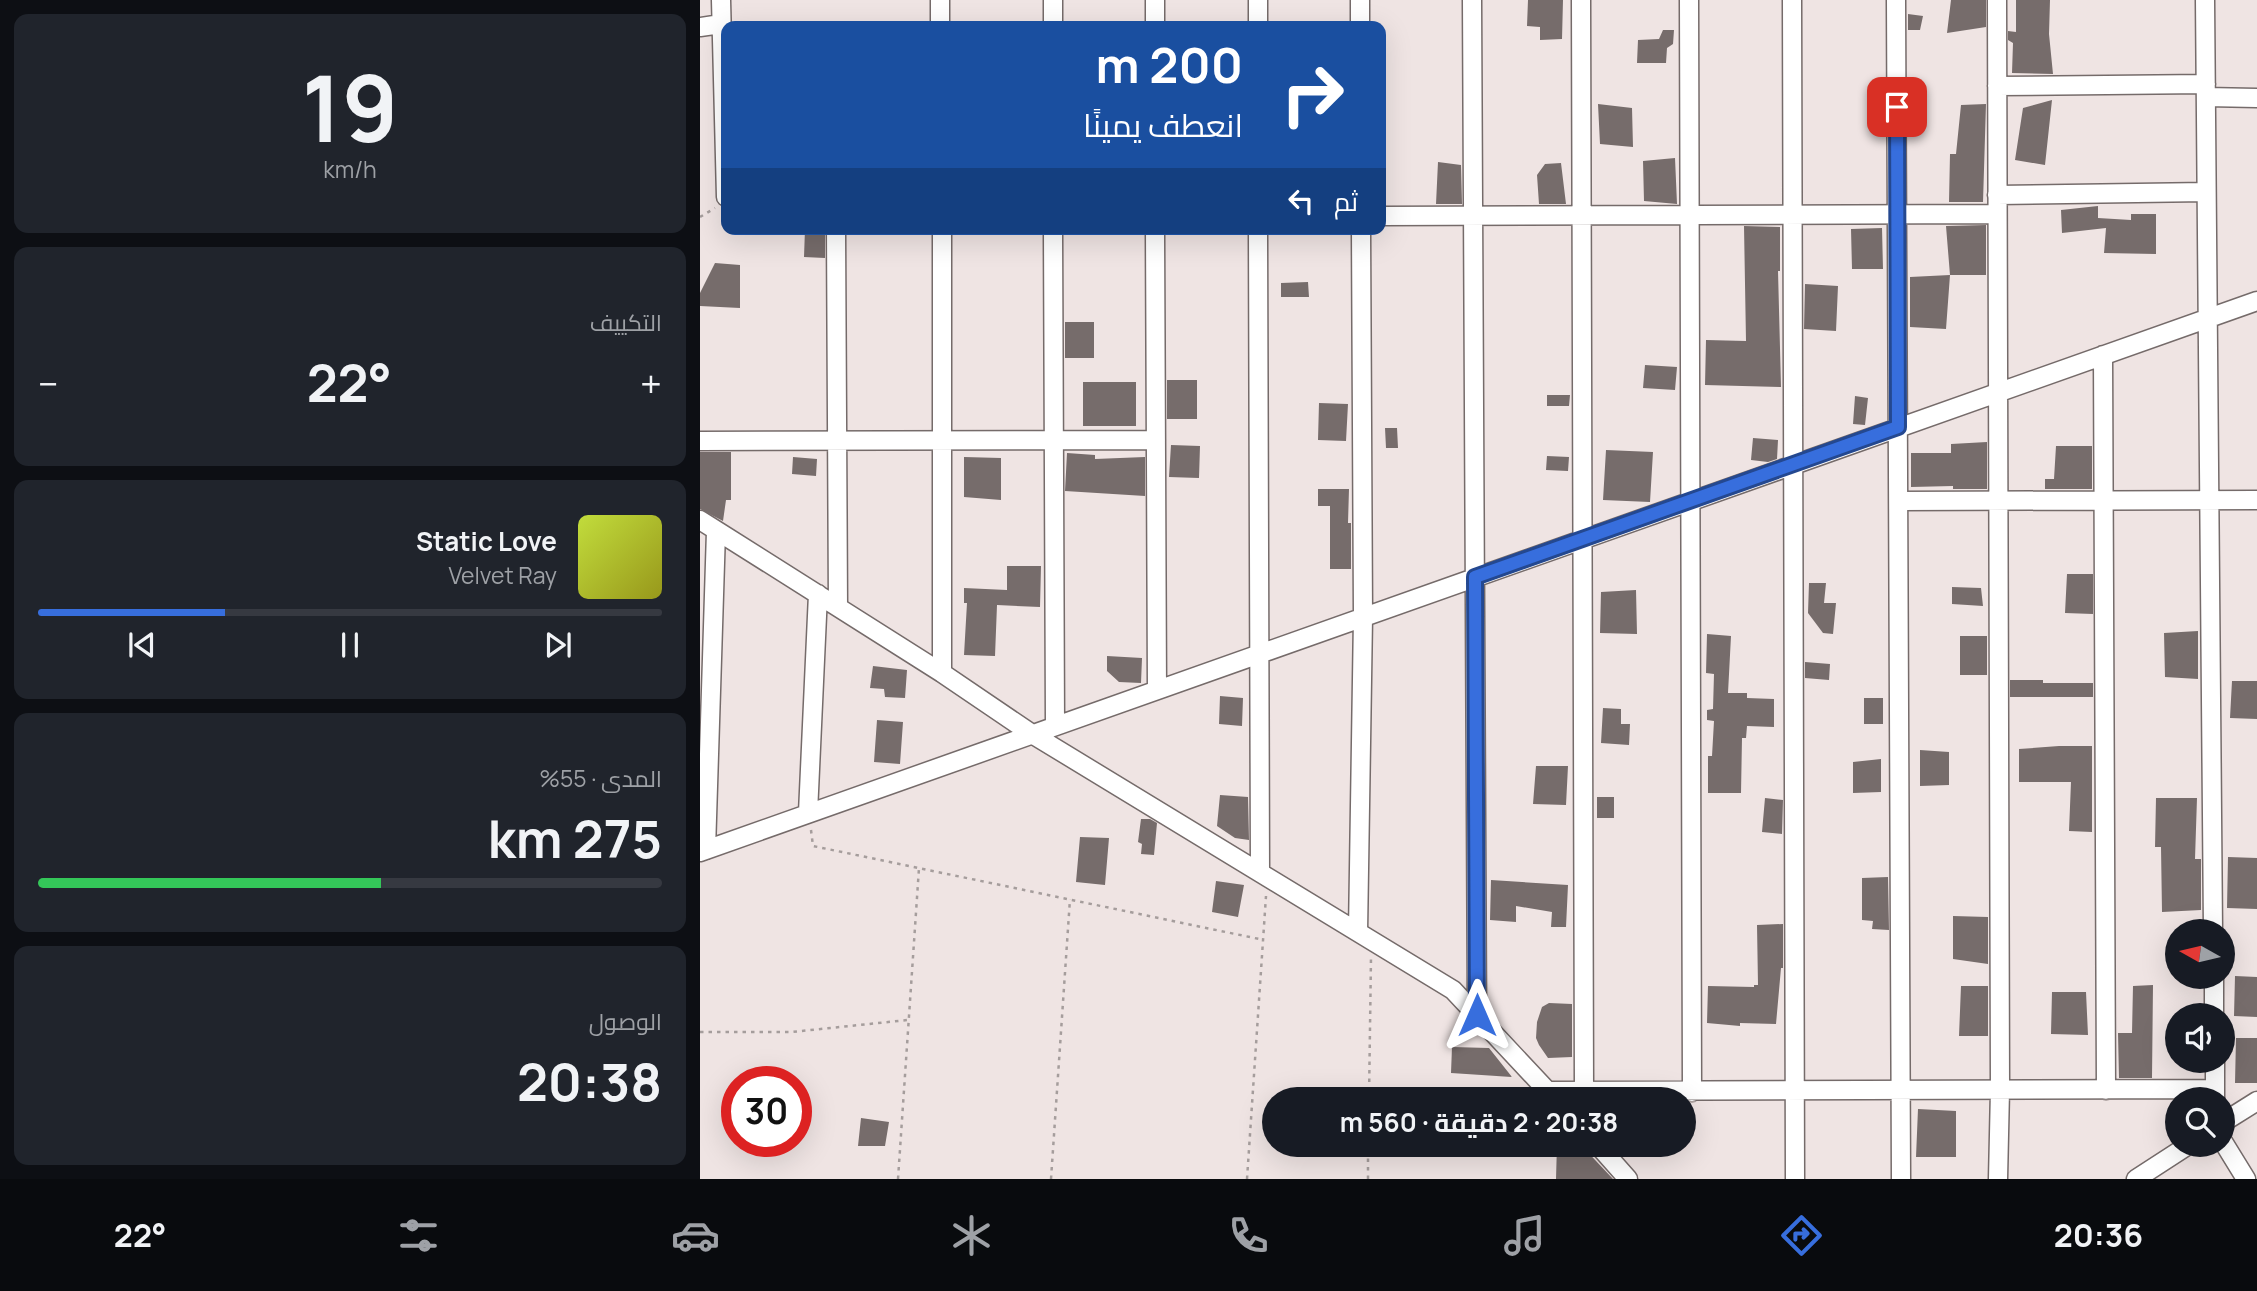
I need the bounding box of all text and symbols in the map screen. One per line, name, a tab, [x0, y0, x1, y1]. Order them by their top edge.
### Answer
text: 200 m	[1095, 31, 1243, 98]
text: 19	[302, 45, 398, 169]
icon: right	[1267, 49, 1358, 140]
pin	[1867, 77, 1927, 137]
icon: arrive	[1878, 88, 1916, 126]
text: انعطف يمينًا	[1083, 103, 1243, 147]
text: km/h	[323, 153, 377, 185]
icon: left	[1282, 182, 1320, 220]
text: ثم	[1334, 183, 1358, 219]
text: التكييف	[590, 306, 662, 338]
text: 22°	[307, 347, 392, 418]
text: −	[38, 357, 59, 409]
text: +	[640, 357, 662, 409]
text: Static Love	[416, 523, 557, 559]
text: Velvet Ray	[448, 559, 557, 591]
icon: previous	[123, 626, 161, 664]
icon: pause	[331, 626, 369, 664]
icon: next	[539, 626, 577, 664]
text: المدى · 55%	[539, 762, 662, 794]
text: 275 km	[488, 803, 662, 874]
north arrow	[2165, 919, 2235, 989]
map controls	[2165, 919, 2235, 1157]
position arrow	[1440, 978, 1514, 1052]
button: sound	[2165, 1003, 2235, 1073]
text: الوصول	[589, 1005, 662, 1037]
text: 20:38	[517, 1046, 662, 1117]
speed limit sign: 30	[721, 1066, 812, 1157]
button: search	[2165, 1087, 2235, 1157]
text: 20:38 · 2 دقيقة · 560 m	[1340, 1104, 1618, 1140]
icon: filters	[394, 1211, 443, 1260]
icon: car	[671, 1211, 720, 1260]
icon: climate	[947, 1211, 996, 1260]
icon: phone	[1224, 1211, 1273, 1260]
icon: music	[1500, 1211, 1549, 1260]
icon: directions	[1777, 1211, 1826, 1260]
text: 22°	[114, 1213, 166, 1257]
text: 20:36	[2054, 1213, 2143, 1257]

